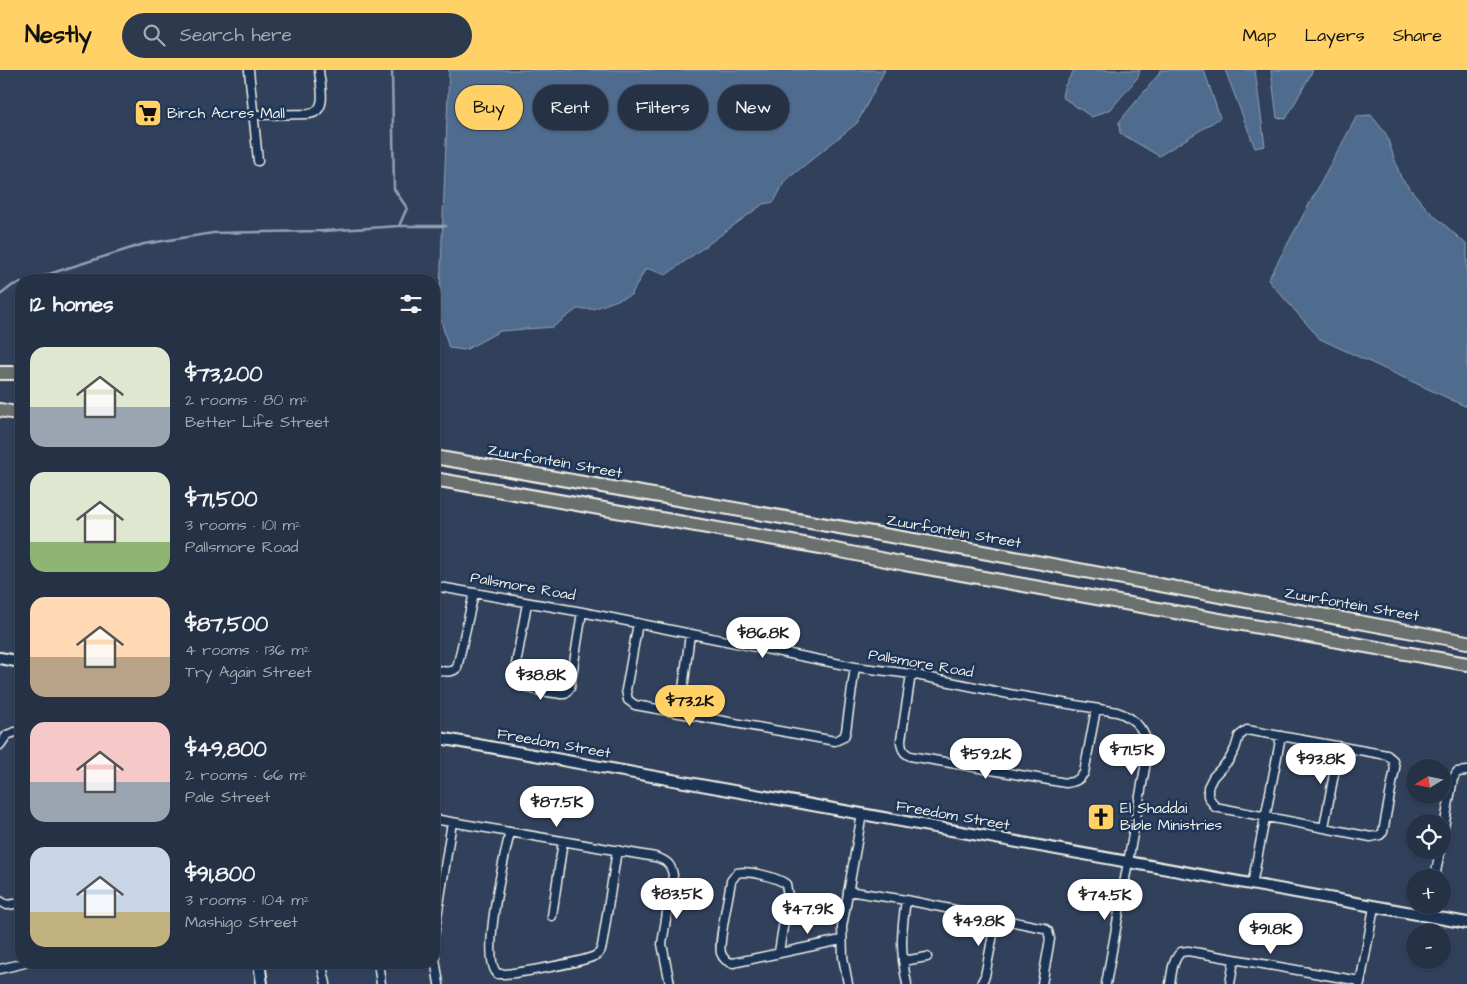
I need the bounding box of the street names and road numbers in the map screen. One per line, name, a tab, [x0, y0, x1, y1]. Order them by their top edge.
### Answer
street label: Zuurfontein Street	[486, 439, 624, 484]
street label: Zuurfontein Street	[885, 509, 1023, 554]
street label: Pallsmore Road	[469, 567, 577, 606]
street label: Zuurfontein Street	[1283, 582, 1421, 627]
street label: Pallsmore Road	[867, 644, 975, 683]
street label: Freedom Street	[495, 723, 612, 764]
street label: Freedom Street	[894, 795, 1011, 836]

